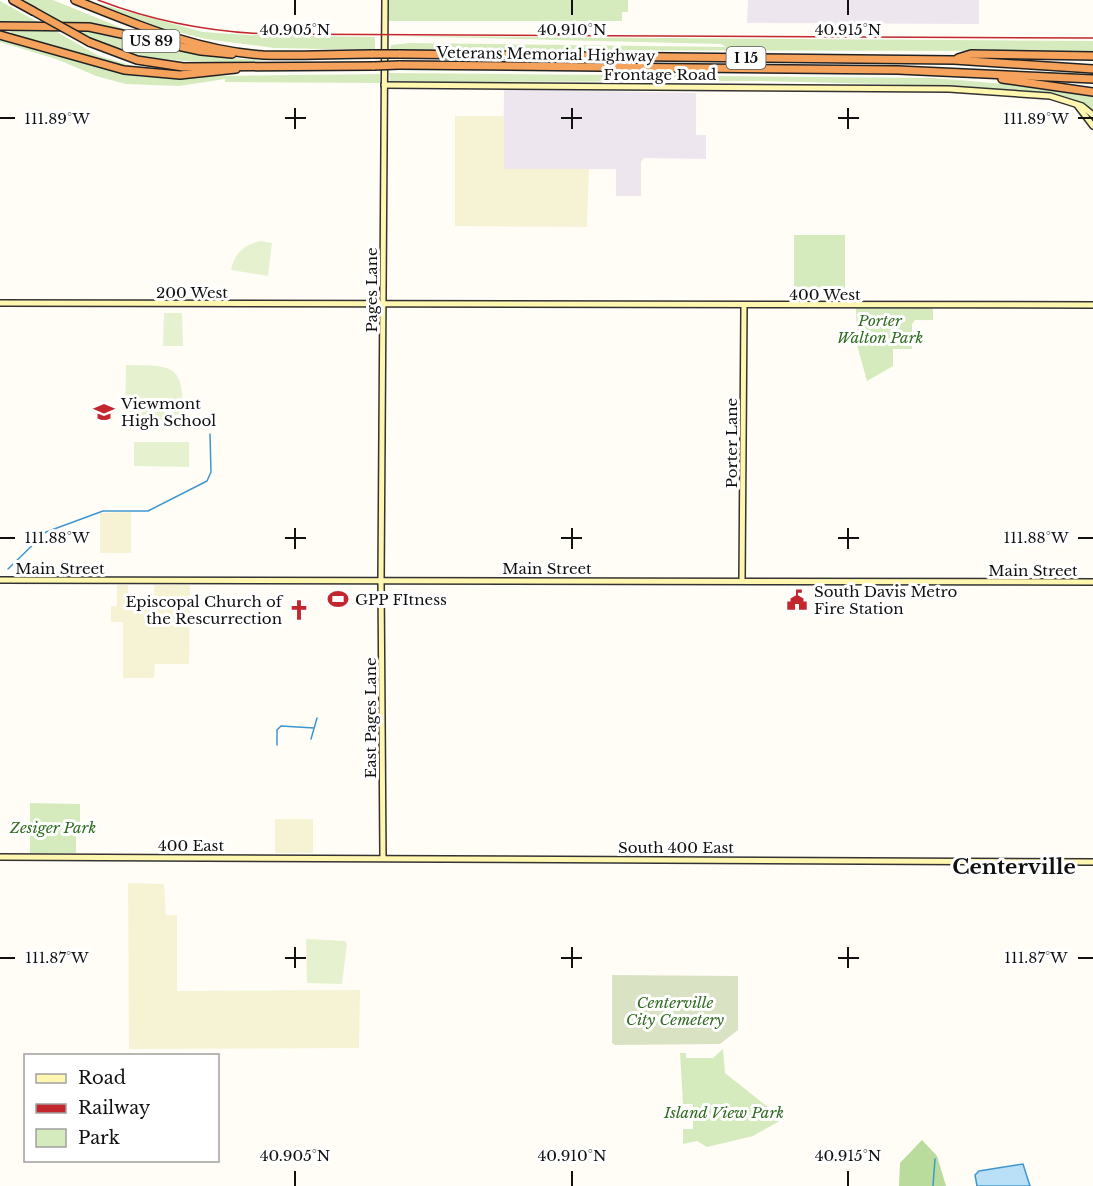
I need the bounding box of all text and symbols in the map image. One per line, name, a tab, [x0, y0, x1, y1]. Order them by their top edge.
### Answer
text: 40.905°N	[260, 20, 330, 39]
text: 40.910°N	[538, 20, 606, 39]
text: 40.915°N	[815, 20, 881, 39]
road number: US 89	[122, 30, 180, 52]
street label: Veterans Memorial Highway	[435, 43, 656, 65]
road number: I 15	[726, 47, 766, 69]
street label: Frontage Road	[604, 65, 716, 84]
text: 111.89°W	[24, 109, 90, 128]
text: 111.89°W	[1003, 109, 1069, 128]
street label: Pages Lane	[362, 247, 381, 333]
street label: 200 West	[156, 283, 228, 302]
street label: 400 West	[789, 285, 861, 304]
park label: Porter Walton Park	[837, 311, 923, 347]
place label: Viewmont High School	[120, 394, 216, 430]
street label: Porter Lane	[722, 398, 741, 488]
school or university icon: Viewmont High School	[92, 400, 116, 424]
text: 111.88°W	[24, 528, 90, 547]
text: 111.88°W	[1003, 528, 1069, 547]
street label: Main Street	[15, 559, 105, 578]
street label: Main Street	[502, 559, 592, 578]
street label: Main Street	[988, 561, 1078, 580]
place label: South Davis Metro Fire Station	[814, 582, 958, 618]
sports icon: GPP FItness	[326, 587, 350, 611]
public building icon: South Davis Metro Fire Station	[785, 588, 809, 612]
place label: GPP FItness	[355, 590, 447, 609]
place label: Episcopal Church of the Rescurrection	[125, 592, 284, 628]
church icon: Episcopal Church of the Rescurrection	[287, 598, 311, 622]
street label: East Pages Lane	[361, 657, 380, 779]
park label: Zesiger Park	[9, 818, 96, 837]
street label: 400 East	[158, 836, 224, 855]
street label: South 400 East	[618, 838, 734, 857]
district label: Centerville	[952, 854, 1076, 880]
text: 111.87°W	[25, 948, 89, 967]
text: 111.87°W	[1004, 948, 1068, 967]
park label: Centerville City Cemetery	[626, 993, 724, 1029]
legend	[24, 1054, 219, 1162]
text: Road	[78, 1067, 126, 1089]
text: Railway	[78, 1097, 151, 1119]
park label: Island View Park	[663, 1103, 784, 1122]
text: Park	[78, 1127, 120, 1149]
text: 40.905°N	[260, 1146, 330, 1165]
text: 40.910°N	[538, 1146, 606, 1165]
text: 40.915°N	[815, 1146, 881, 1165]

